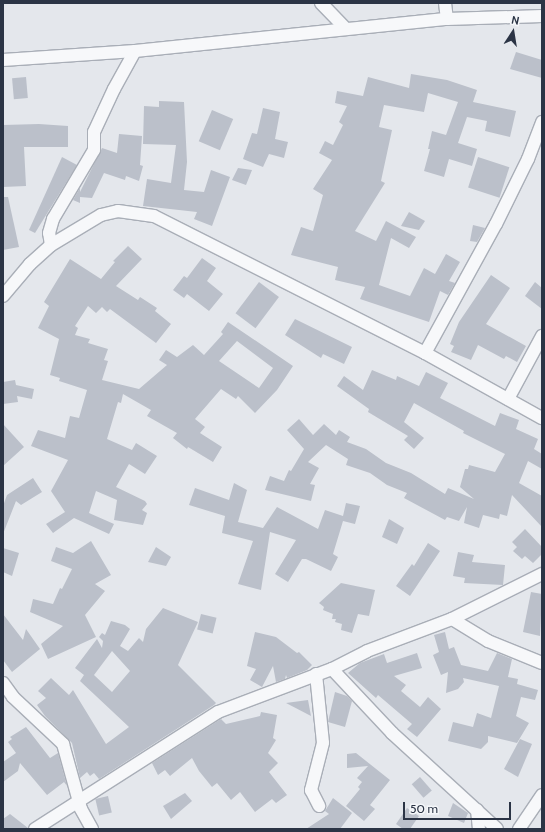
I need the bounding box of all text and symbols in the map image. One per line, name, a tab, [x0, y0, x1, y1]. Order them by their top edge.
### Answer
north arrow	[493, 12, 533, 52]
text: N	[510, 13, 521, 28]
scale bar	[405, 794, 513, 820]
text: 50 m	[410, 801, 438, 816]

